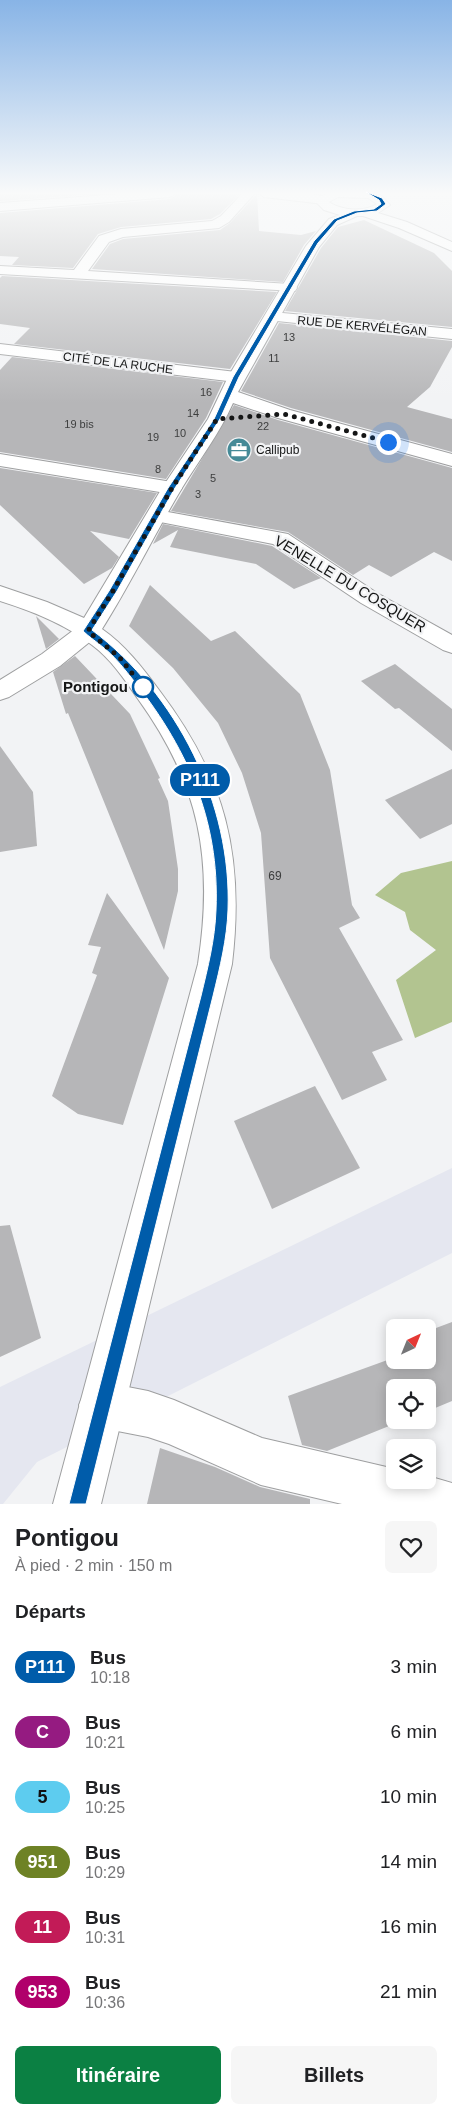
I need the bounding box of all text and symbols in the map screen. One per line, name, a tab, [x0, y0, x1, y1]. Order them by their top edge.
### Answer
street label: RUE DE KERVÉLÉGAN	[297, 312, 427, 339]
house number: 13	[283, 331, 295, 343]
street label: CITÉ DE LA RUCHE	[62, 348, 174, 377]
house number: 11	[268, 352, 280, 364]
house number: 16	[200, 386, 212, 398]
house number: 14	[187, 407, 199, 419]
house number: 19 bis	[64, 418, 94, 430]
house number: 22	[257, 420, 269, 432]
house number: 10	[174, 427, 186, 439]
your location	[376, 430, 401, 455]
house number: 19	[147, 431, 159, 443]
office icon: Callipub	[226, 437, 252, 463]
place label: Callipub	[256, 443, 300, 457]
house number: 8	[155, 463, 161, 475]
house number: 5	[210, 472, 216, 484]
house number: 3	[195, 488, 201, 500]
street label: VENELLE DU COSQUER	[272, 532, 429, 636]
marker: Pontigou	[132, 676, 154, 698]
place label: Pontigou	[63, 678, 128, 695]
line badge: P111	[165, 764, 235, 796]
text: P111	[180, 770, 220, 790]
house number: 69	[268, 869, 282, 883]
north arrow	[386, 1319, 436, 1369]
map controls	[386, 1319, 436, 1489]
button: locate	[386, 1379, 436, 1429]
button: layers	[386, 1439, 436, 1489]
button: heart	[385, 1521, 437, 1573]
text: Pontigou	[15, 1524, 119, 1551]
text: À pied · 2 min · 150 m	[15, 1557, 172, 1574]
text: Départs	[15, 1601, 86, 1622]
text: Bus	[90, 1647, 126, 1668]
text: 3 min	[391, 1656, 437, 1677]
text: P111	[25, 1657, 65, 1677]
text: 10:18	[90, 1669, 130, 1686]
text: Bus	[85, 1712, 121, 1733]
text: 6 min	[391, 1721, 437, 1742]
text: C	[36, 1722, 49, 1742]
text: 10:21	[85, 1734, 125, 1751]
text: Bus	[85, 1777, 121, 1798]
text: 10 min	[380, 1786, 437, 1807]
text: 5	[37, 1787, 48, 1807]
text: 10:25	[85, 1799, 125, 1816]
text: Bus	[85, 1842, 121, 1863]
text: 14 min	[380, 1851, 437, 1872]
text: 951	[27, 1852, 58, 1872]
text: 10:29	[85, 1864, 125, 1881]
text: Bus	[85, 1907, 121, 1928]
text: 16 min	[380, 1916, 437, 1937]
text: 11	[33, 1917, 52, 1937]
text: 10:31	[85, 1929, 125, 1946]
text: Bus	[85, 1972, 121, 1993]
text: 21 min	[380, 1981, 437, 2002]
text: 953	[27, 1982, 58, 2002]
text: 10:36	[85, 1994, 125, 2011]
button: Itinéraire	[15, 2046, 221, 2104]
button: Billets	[231, 2046, 437, 2104]

